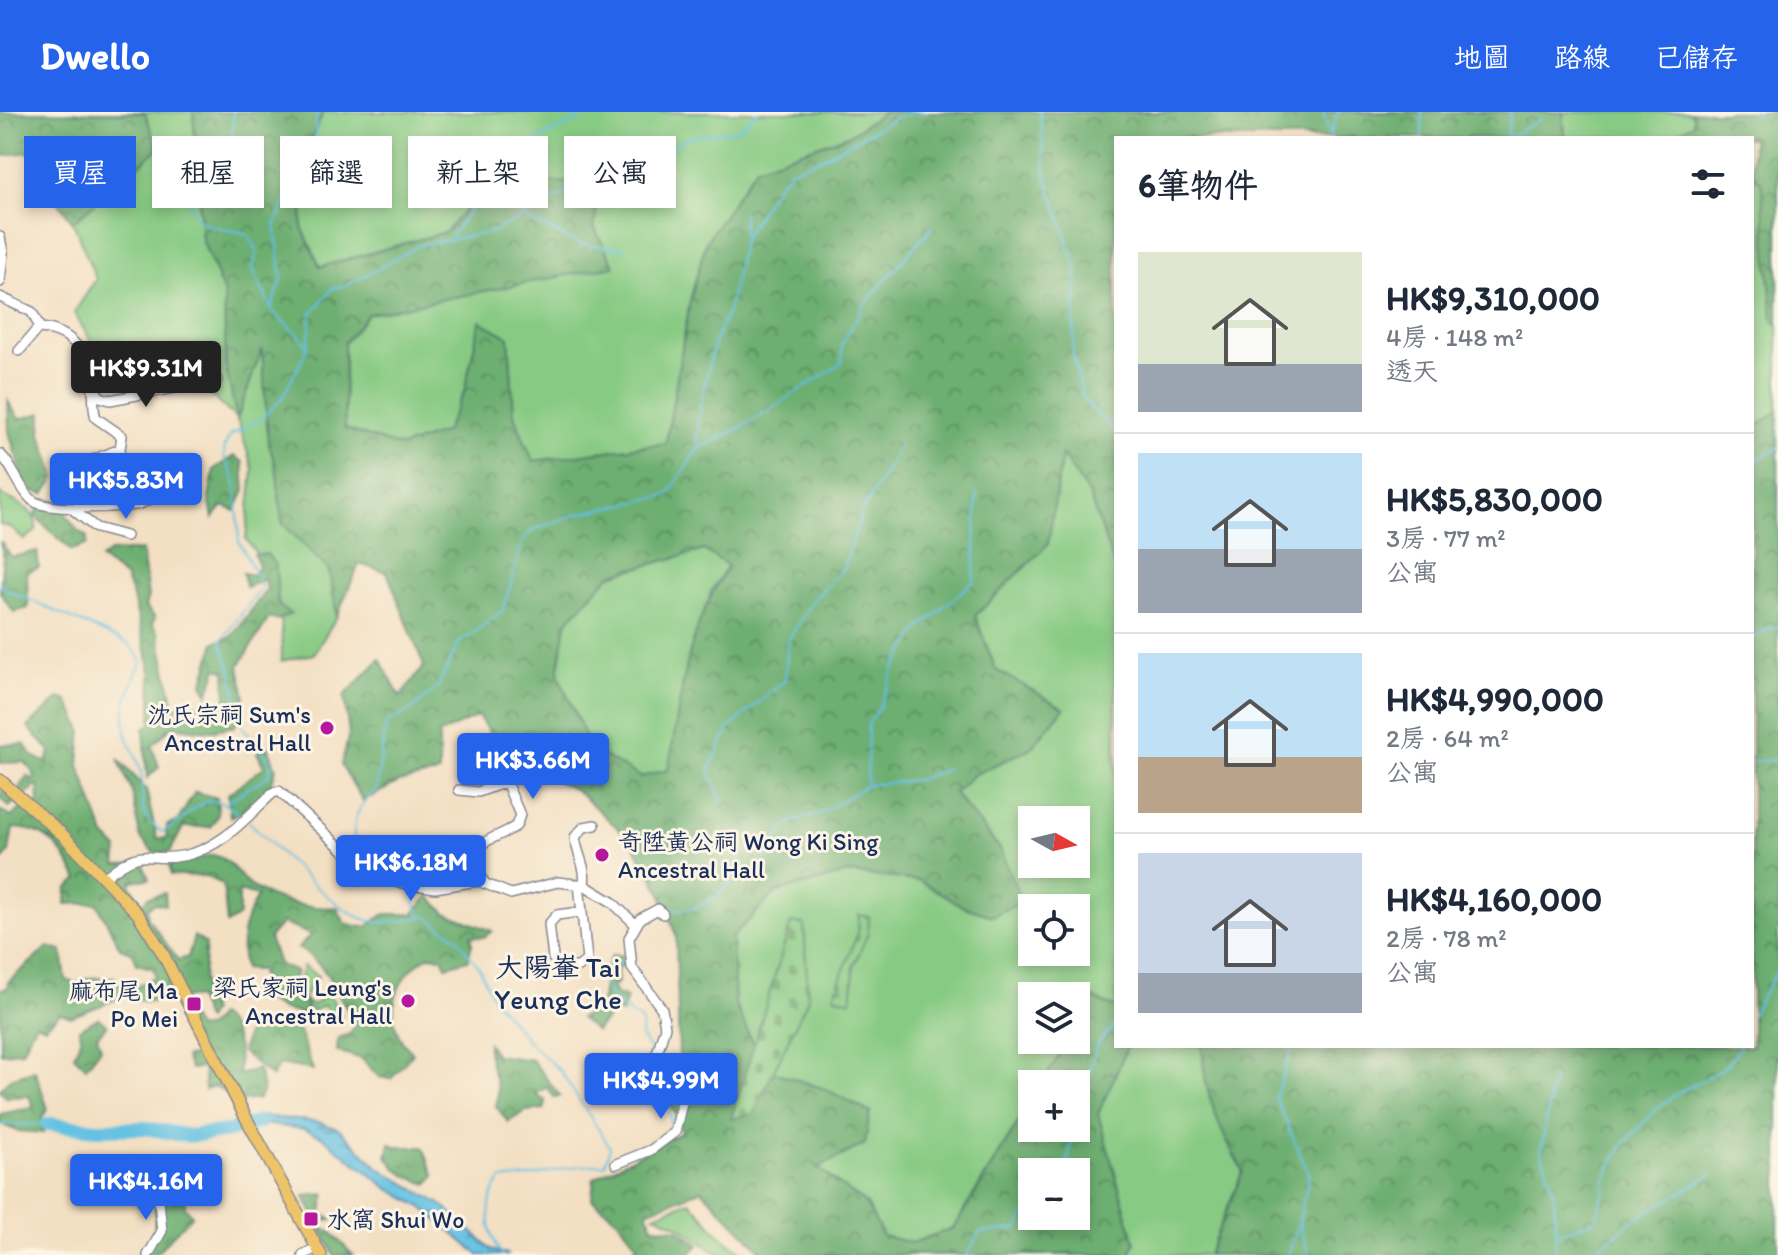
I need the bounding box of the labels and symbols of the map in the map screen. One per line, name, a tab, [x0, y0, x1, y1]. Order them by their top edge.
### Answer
pin: HK$9.31M	[63, 341, 229, 409]
pin: HK$5.83M	[43, 453, 209, 521]
place label: 沈氏宗祠 Sum's Ancestral Hall	[147, 700, 311, 757]
marker: 沈氏宗祠 Sum's Ancestral Hall	[318, 719, 336, 737]
pin: HK$3.66M	[450, 733, 616, 801]
north arrow	[1018, 806, 1090, 878]
place label: 奇陞黃公祠 Wong Ki Sing Ancestral Hall	[618, 827, 879, 884]
pin: HK$6.18M	[328, 835, 494, 903]
marker: 奇陞黃公祠 Wong Ki Sing Ancestral Hall	[593, 846, 611, 864]
district label: 大陽輋 Tai Yeung Che	[494, 950, 622, 1016]
place label: 梁氏家祠 Leung's Ancestral Hall	[213, 973, 392, 1030]
place label: 麻布尾 Ma Po Mei	[69, 976, 178, 1033]
marker: 梁氏家祠 Leung's Ancestral Hall	[399, 992, 417, 1010]
marker: 麻布尾 Ma Po Mei	[185, 995, 203, 1013]
pin: HK$4.99M	[578, 1053, 744, 1121]
pin: HK$4.16M	[63, 1154, 229, 1222]
place label: 水窩 Shui Wo	[327, 1205, 464, 1234]
marker: 水窩 Shui Wo	[302, 1210, 320, 1228]

